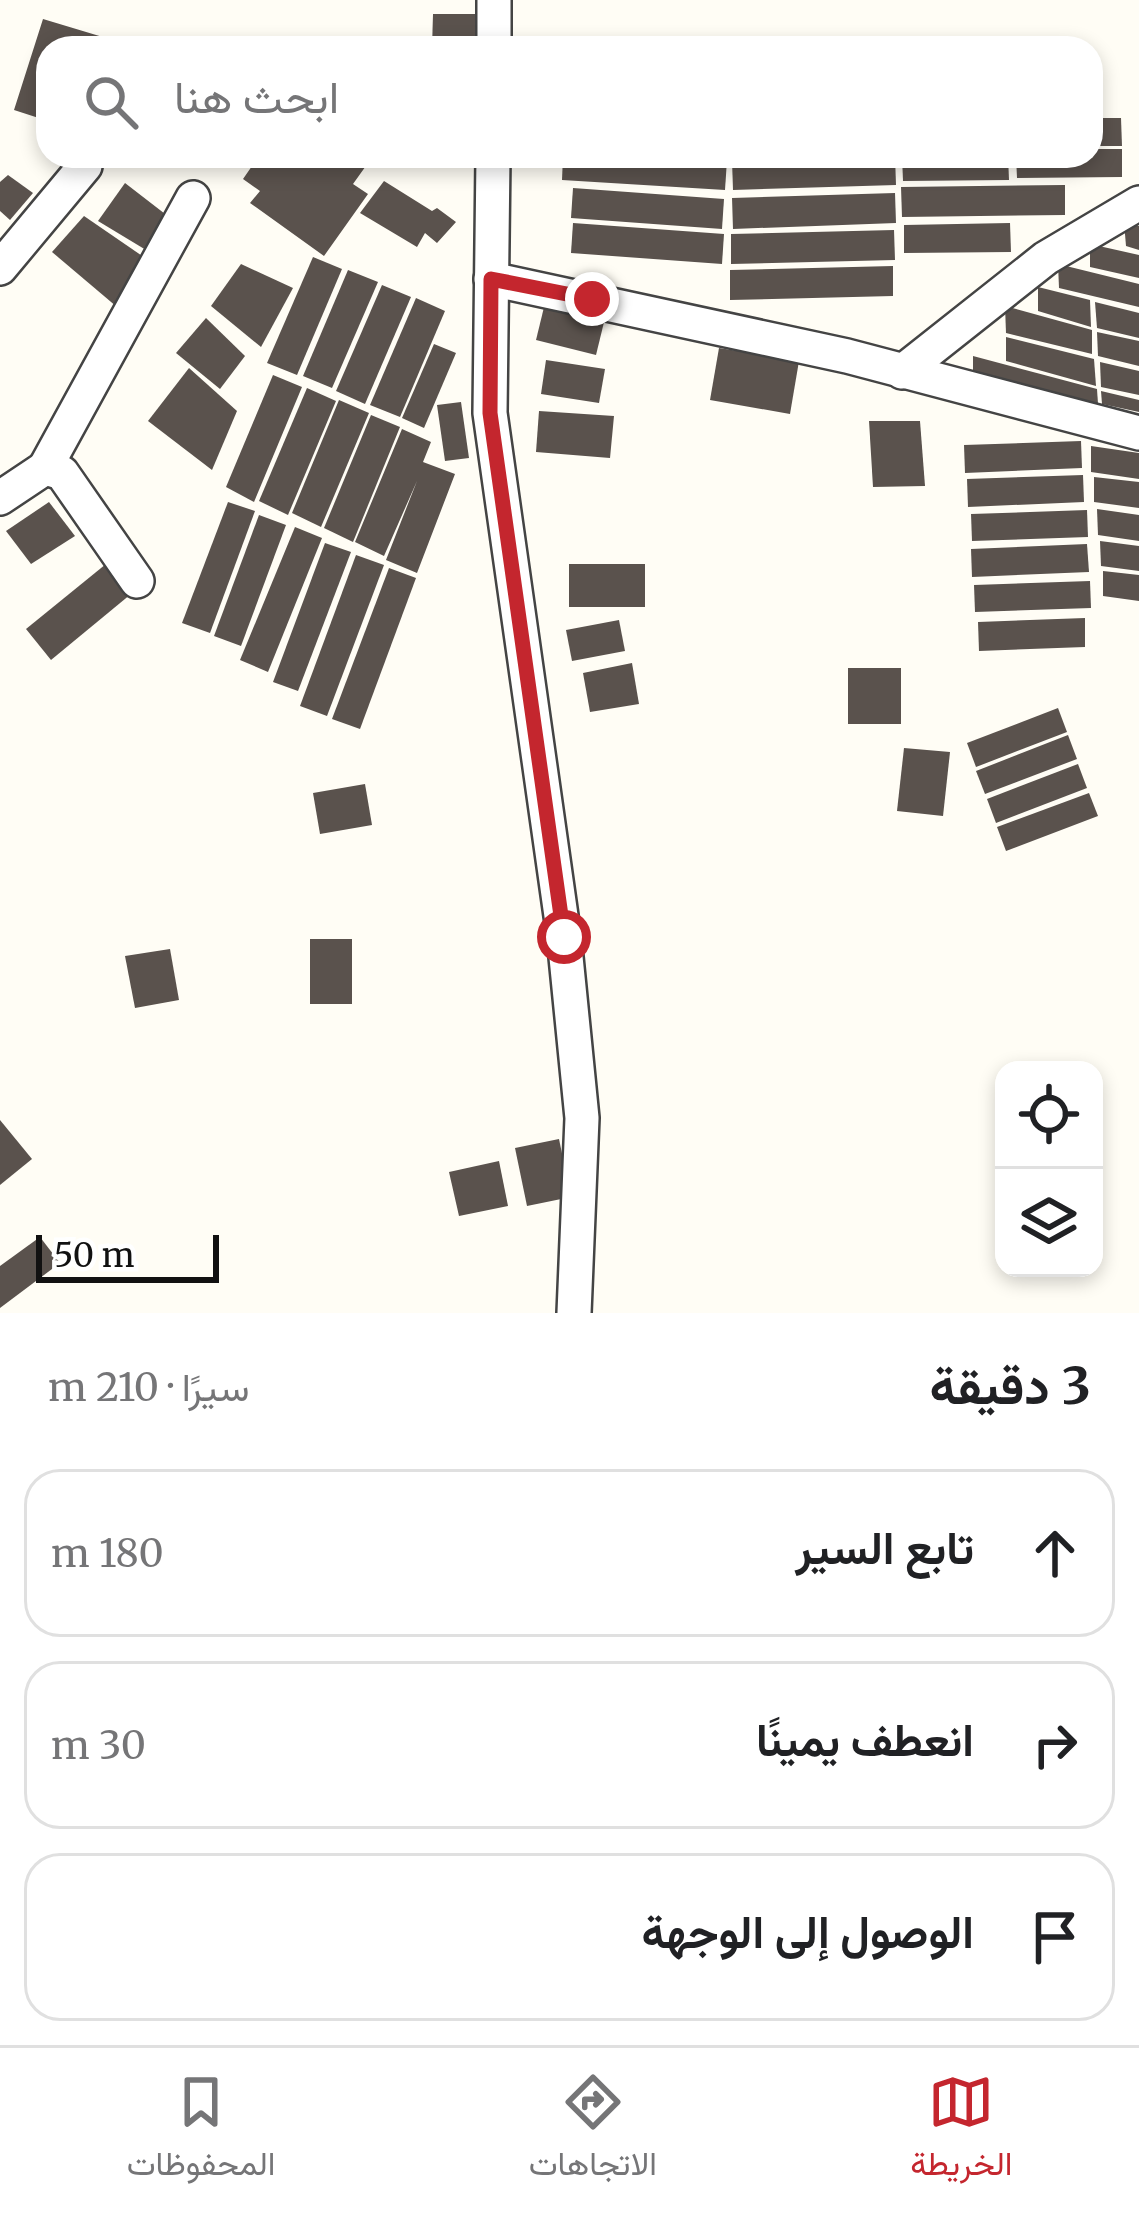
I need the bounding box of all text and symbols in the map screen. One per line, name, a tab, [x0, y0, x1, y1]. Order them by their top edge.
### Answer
search box	[36, 36, 1103, 168]
icon: search	[78, 69, 144, 135]
text: ابحث هنا	[174, 69, 339, 125]
route end	[565, 272, 619, 326]
route start	[537, 910, 591, 964]
map controls	[995, 1061, 1103, 1277]
button: locate	[995, 1061, 1103, 1169]
button: layers	[995, 1169, 1103, 1277]
scale bar	[36, 1229, 219, 1282]
text: 50 m	[54, 1235, 135, 1276]
text: 3 دقيقة	[929, 1354, 1091, 1418]
text: سيرًا · 210 m	[48, 1363, 250, 1412]
text: تابع السير	[796, 1520, 974, 1576]
icon: ahead	[1022, 1520, 1088, 1586]
text: 180 m	[51, 1529, 164, 1578]
text: انعطف يمينًا	[756, 1712, 974, 1768]
icon: right	[1022, 1712, 1088, 1778]
text: 30 m	[51, 1721, 146, 1770]
text: الوصول إلى الوجهة	[642, 1904, 974, 1960]
icon: arrive	[1022, 1904, 1088, 1970]
tab: المحفوظات	[127, 2069, 275, 2193]
tab: الاتجاهات	[529, 2069, 657, 2193]
tab: الخريطة	[910, 2069, 1012, 2193]

